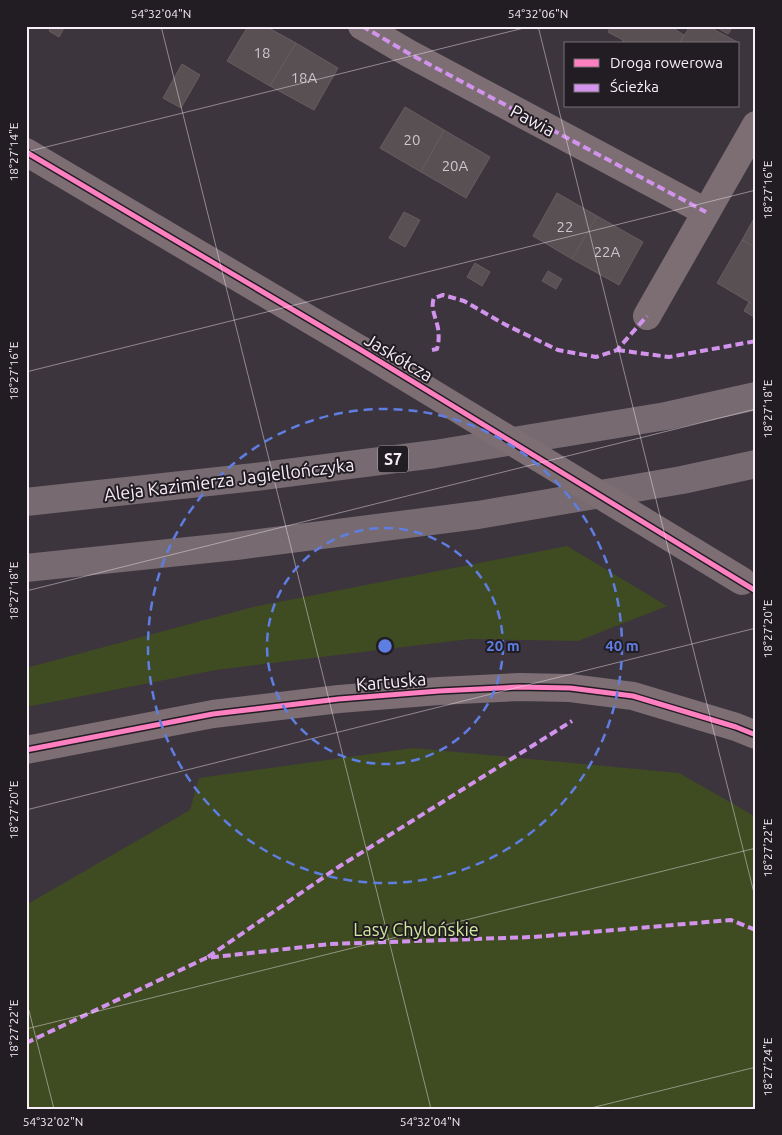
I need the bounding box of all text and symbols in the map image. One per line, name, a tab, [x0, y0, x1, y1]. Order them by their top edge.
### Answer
text: 54°32'04"N	[131, 7, 191, 20]
text: 54°32'06"N	[508, 7, 568, 20]
legend	[564, 42, 740, 108]
house number: 18	[254, 44, 270, 61]
text: Droga rowerowa	[610, 54, 723, 71]
house number: 18A	[291, 69, 318, 86]
text: Ścieżka	[610, 78, 659, 95]
street label: Pawia	[507, 100, 559, 140]
text: 18°27'14"E	[7, 122, 20, 181]
house number: 20	[404, 131, 420, 148]
house number: 20A	[442, 157, 469, 174]
text: 18°27'16"E	[761, 160, 774, 219]
house number: 22	[557, 218, 573, 235]
house number: 22A	[594, 243, 621, 260]
street label: Jaskółcza	[361, 329, 437, 385]
text: 18°27'16"E	[7, 341, 20, 400]
text: 18°27'18"E	[761, 379, 774, 438]
road number: S7	[378, 446, 408, 472]
street label: Aleja Kazimierza Jagiellończyka	[103, 454, 355, 504]
text: 18°27'18"E	[7, 561, 20, 620]
text: 18°27'20"E	[761, 599, 774, 658]
centre of rings	[376, 637, 394, 655]
text: 20 m	[486, 637, 520, 654]
text: 40 m	[605, 637, 639, 654]
street label: Kartuska	[355, 668, 427, 694]
text: 18°27'20"E	[7, 780, 20, 839]
text: 18°27'22"E	[761, 818, 774, 877]
park label: Lasy Chylońskie	[353, 919, 479, 939]
text: 18°27'22"E	[7, 999, 20, 1058]
text: 18°27'24"E	[761, 1037, 774, 1096]
text: 54°32'02"N	[23, 1115, 83, 1128]
text: 54°32'04"N	[400, 1115, 460, 1128]

